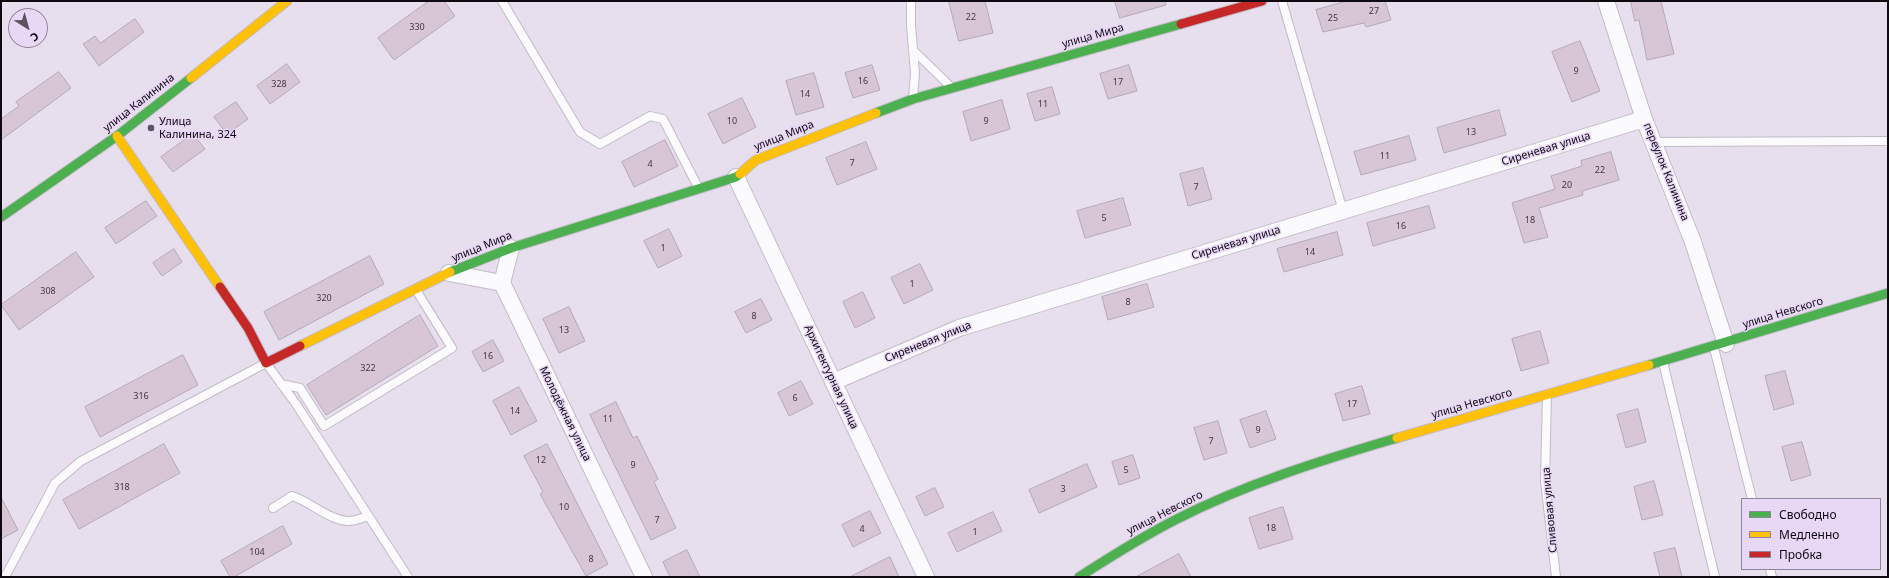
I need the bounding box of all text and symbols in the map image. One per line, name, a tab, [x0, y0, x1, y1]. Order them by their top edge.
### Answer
house number: 27	[1369, 6, 1379, 16]
north arrow	[8, 8, 48, 48]
house number: 22	[966, 12, 976, 22]
house number: 25	[1328, 13, 1338, 23]
street label: улица Мира	[1061, 21, 1125, 51]
house number: 330	[409, 22, 425, 32]
text: С	[28, 29, 42, 45]
house number: 9	[1573, 66, 1579, 76]
street label: улица Калинина	[101, 71, 177, 135]
house number: 16	[858, 76, 868, 86]
house number: 17	[1113, 77, 1123, 87]
house number: 328	[271, 79, 287, 89]
house number: 14	[800, 89, 810, 99]
house number: 11	[1038, 99, 1048, 109]
place label: Улица Калинина, 324	[159, 115, 236, 141]
house number: 10	[727, 116, 737, 126]
house number: 9	[983, 116, 989, 126]
street label: улица Мира	[752, 118, 816, 154]
street label: переулок Калинина	[1640, 121, 1692, 223]
marker: Улица Калинина, 324	[146, 123, 156, 133]
house number: 13	[1466, 127, 1476, 137]
street label: Сиреневая улица	[1500, 129, 1592, 169]
house number: 11	[1380, 151, 1390, 161]
house number: 7	[849, 158, 855, 168]
house number: 4	[647, 159, 653, 169]
house number: 22	[1595, 165, 1605, 175]
house number: 20	[1562, 180, 1572, 190]
house number: 7	[1193, 182, 1199, 192]
house number: 5	[1101, 213, 1107, 223]
house number: 18	[1525, 215, 1535, 225]
house number: 16	[1396, 221, 1406, 231]
street label: Сиреневая улица	[1190, 223, 1282, 263]
street label: улица Мира	[450, 229, 514, 265]
house number: 1	[660, 243, 666, 253]
house number: 14	[1305, 247, 1315, 257]
house number: 1	[909, 279, 915, 289]
house number: 308	[40, 286, 56, 296]
house number: 320	[316, 293, 332, 303]
street label: улица Невского	[1741, 295, 1825, 331]
house number: 8	[1125, 297, 1131, 307]
house number: 8	[751, 311, 757, 321]
street label: Сиреневая улица	[883, 319, 973, 365]
street label: Архитектурная улица	[801, 323, 861, 431]
house number: 13	[559, 325, 569, 335]
house number: 16	[483, 351, 493, 361]
house number: 322	[360, 363, 376, 373]
street label: Молодёжная улица	[536, 365, 594, 463]
street label: улица Невского	[1430, 386, 1514, 422]
house number: 316	[133, 391, 149, 401]
house number: 6	[792, 393, 798, 403]
house number: 17	[1347, 399, 1357, 409]
house number: 14	[510, 406, 520, 416]
house number: 11	[603, 414, 613, 424]
house number: 9	[1255, 425, 1261, 435]
house number: 7	[1208, 436, 1214, 446]
house number: 12	[536, 455, 546, 465]
house number: 9	[630, 460, 636, 470]
house number: 5	[1123, 465, 1129, 475]
street label: Сливовая улица	[1540, 467, 1560, 553]
house number: 318	[114, 482, 130, 492]
house number: 3	[1060, 484, 1066, 494]
street label: улица Невского	[1125, 488, 1205, 538]
legend	[1741, 498, 1881, 570]
house number: 10	[559, 502, 569, 512]
text: Свободно	[1779, 506, 1837, 523]
house number: 7	[654, 515, 660, 525]
house number: 18	[1266, 523, 1276, 533]
house number: 4	[859, 524, 865, 534]
text: Медленно	[1779, 526, 1839, 543]
house number: 1	[972, 527, 978, 537]
text: Пробка	[1779, 546, 1822, 563]
house number: 104	[249, 547, 265, 557]
house number: 8	[588, 554, 594, 564]

